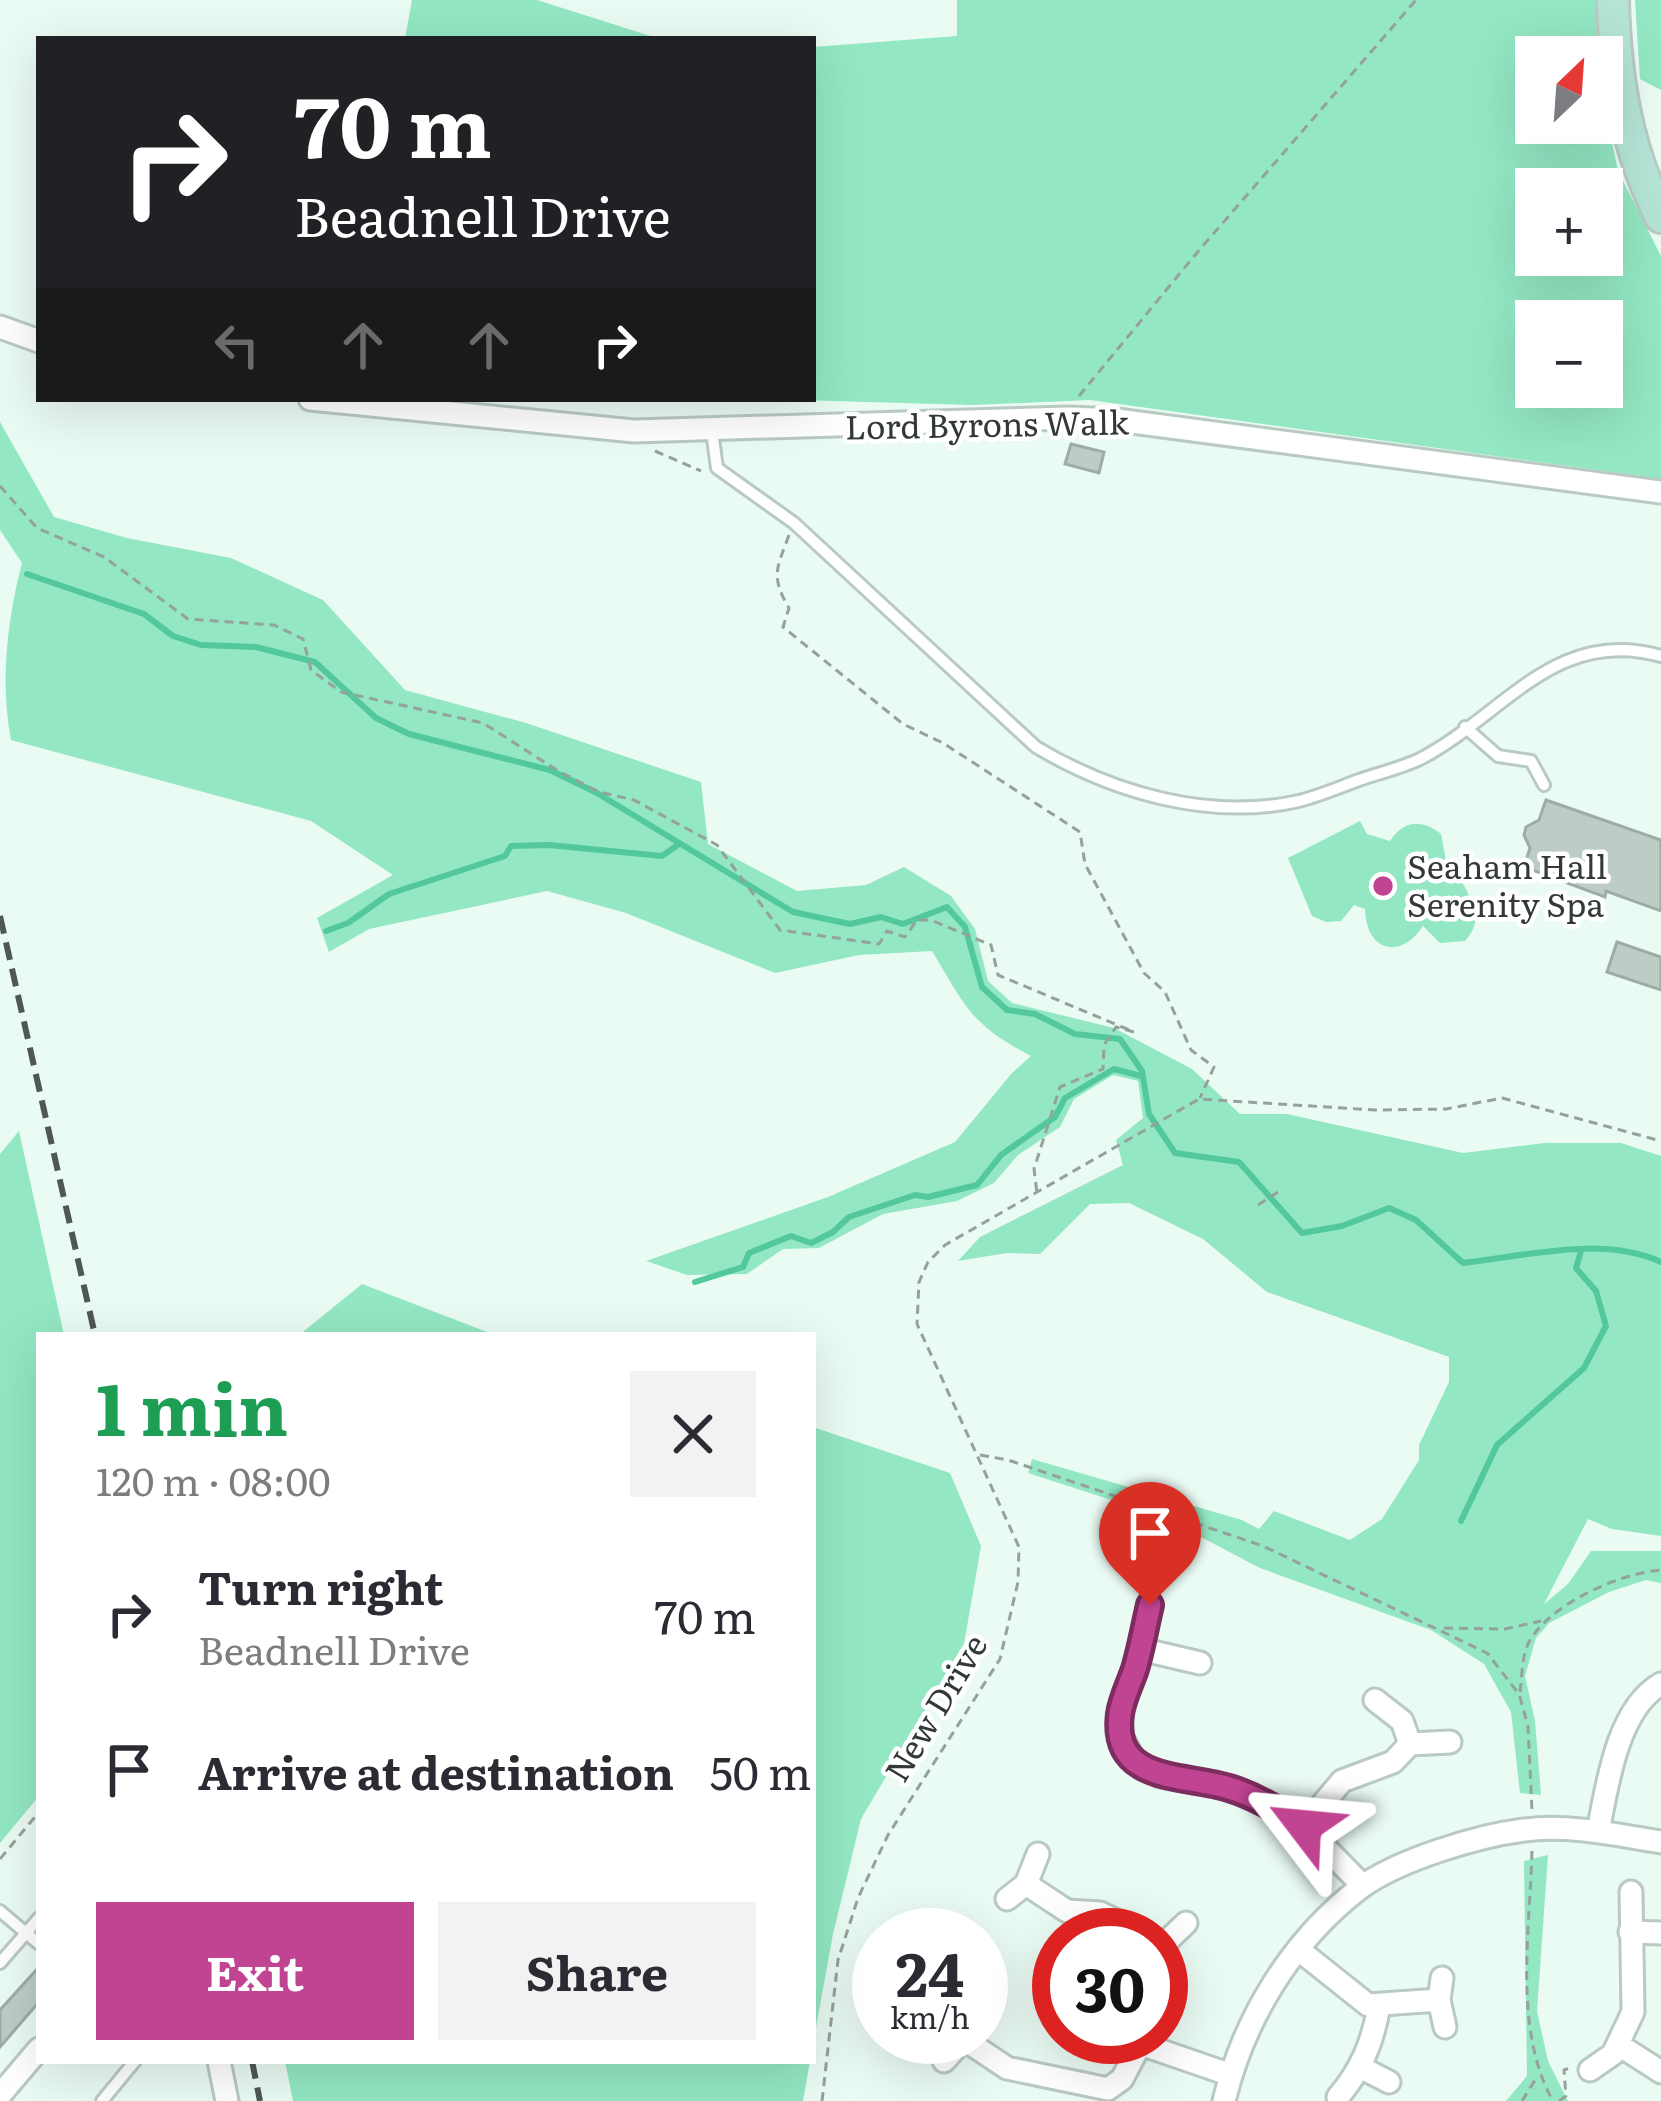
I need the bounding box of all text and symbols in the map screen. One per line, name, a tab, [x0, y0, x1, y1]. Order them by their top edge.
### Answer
north arrow	[1515, 36, 1623, 144]
map controls	[1515, 36, 1623, 408]
text: 70 m	[294, 59, 492, 184]
icon: right	[96, 84, 252, 240]
button: +	[1515, 168, 1623, 276]
text: Beadnell Drive	[294, 173, 671, 254]
button: −	[1515, 300, 1623, 408]
icon: left	[204, 312, 270, 378]
icon: ahead	[330, 312, 396, 378]
icon: ahead	[456, 312, 522, 378]
icon: right	[582, 312, 648, 378]
street label: Lord Byrons Walk	[845, 396, 1130, 449]
place label: Seaham Hall Serenity Spa	[1407, 840, 1607, 927]
marker: Seaham Hall Serenity Spa	[1370, 873, 1396, 899]
text: 1 min	[96, 1351, 288, 1458]
button: close	[630, 1371, 756, 1497]
text: 120 m · 08:00	[96, 1450, 331, 1508]
pin	[1099, 1482, 1201, 1605]
icon: arrive	[1117, 1500, 1183, 1566]
text: Turn right	[198, 1552, 444, 1619]
icon: right	[96, 1581, 162, 1647]
text: 70 m	[655, 1581, 756, 1648]
text: Beadnell Drive	[198, 1619, 470, 1677]
street label: New Drive	[871, 1624, 997, 1790]
icon: arrive	[96, 1737, 162, 1803]
text: Arrive at destination	[198, 1737, 674, 1804]
text: 50 m	[710, 1737, 811, 1804]
position arrow	[1241, 1763, 1367, 1889]
button: Exit	[96, 1902, 414, 2040]
button: Share	[438, 1902, 756, 2040]
speed limit sign: 30	[1032, 1908, 1188, 2064]
text: 24	[896, 1926, 964, 2015]
text: km/h	[890, 1994, 970, 2038]

